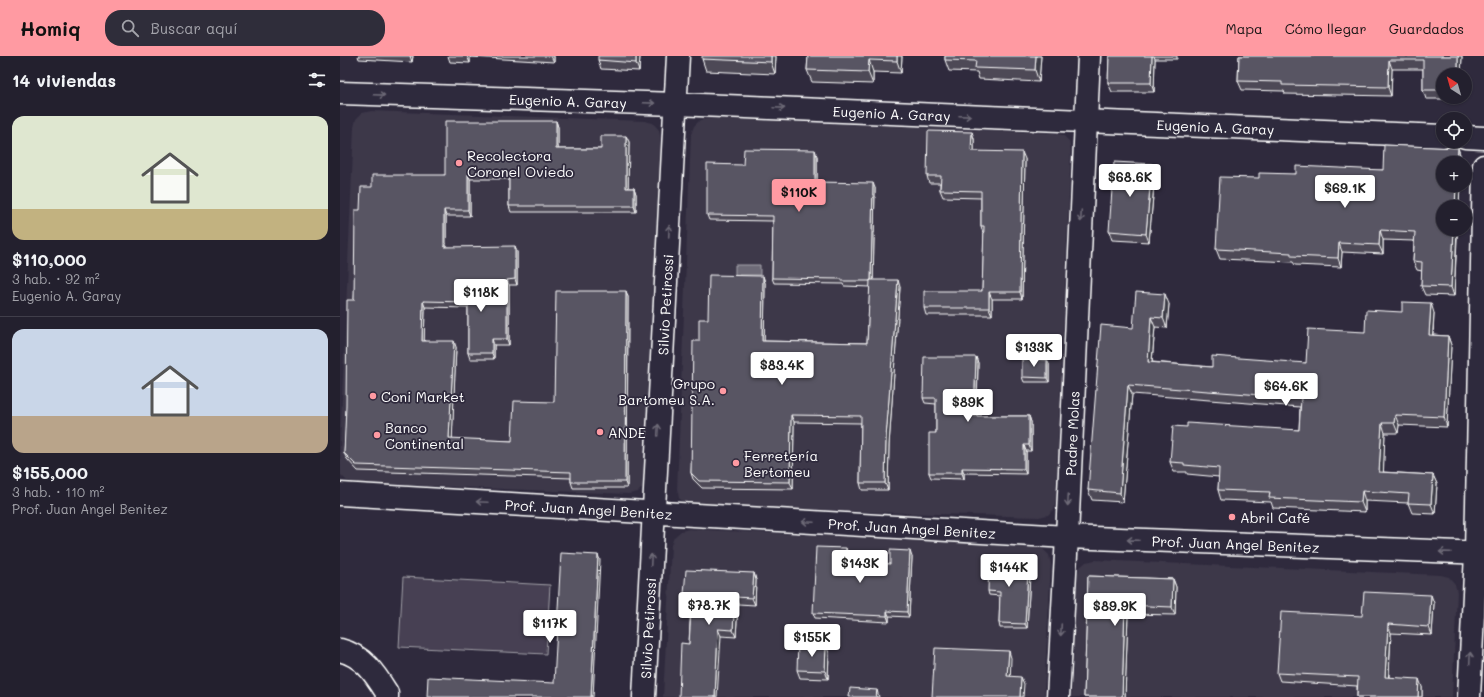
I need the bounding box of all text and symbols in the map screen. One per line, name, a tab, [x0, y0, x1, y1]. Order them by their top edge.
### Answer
search box	[105, 10, 385, 46]
text: Homiq	[20, 16, 81, 41]
icon: search	[119, 17, 141, 39]
text: Buscar aquí	[151, 18, 238, 38]
text: Mapa	[1226, 19, 1263, 38]
text: Cómo llegar	[1285, 19, 1367, 38]
text: Guardados	[1389, 19, 1464, 38]
north arrow	[1436, 68, 1472, 104]
map controls	[1436, 68, 1472, 236]
text: 14 viviendas	[12, 69, 116, 91]
icon: filters	[306, 69, 328, 91]
street label: Eugenio A. Garay	[509, 89, 627, 112]
one-way arrow	[372, 91, 385, 98]
one-way arrow	[642, 99, 655, 107]
street label: Eugenio A. Garay	[832, 101, 951, 125]
one-way arrow	[772, 104, 785, 112]
one-way arrow	[958, 112, 971, 120]
button: locate	[1436, 112, 1472, 148]
street label: Eugenio A. Garay	[1156, 115, 1275, 138]
icon: home	[134, 142, 206, 214]
place label: Recolectora Coronel Oviedo	[467, 146, 574, 181]
button: +	[1436, 156, 1472, 192]
marker: Recolectora Coronel Oviedo	[454, 158, 464, 168]
pin: $68.6K	[1097, 164, 1163, 198]
text: $68.6K	[1108, 168, 1152, 185]
pin: $69.1K	[1312, 175, 1378, 209]
pin: $110K	[771, 179, 827, 213]
text: $69.1K	[1324, 179, 1366, 196]
text: $110K	[781, 183, 817, 200]
button: −	[1436, 200, 1472, 236]
one-way arrow	[1077, 209, 1085, 222]
one-way arrow	[665, 225, 672, 238]
text: $110,000	[12, 248, 87, 270]
street label: Silvio Petirossi	[653, 254, 677, 356]
text: 3 hab. · 92 m²	[12, 270, 100, 287]
pin: $118K	[453, 279, 509, 313]
text: $118K	[463, 283, 499, 300]
text: Eugenio A. Garay	[12, 287, 121, 304]
pin: $133K	[1006, 334, 1062, 368]
text: $133K	[1015, 338, 1053, 355]
pin: $83.4K	[749, 352, 815, 386]
icon: home	[134, 355, 206, 427]
text: $83.4K	[760, 356, 804, 373]
pin: $64.6K	[1253, 373, 1319, 407]
place label: Grupo Bartomeu S.A.	[618, 374, 715, 409]
text: $64.6K	[1264, 377, 1308, 394]
marker: Grupo Bartomeu S.A.	[718, 386, 728, 396]
place label: Coni Market	[381, 387, 465, 406]
pin: $89K	[944, 389, 992, 423]
marker: Coni Market	[368, 391, 378, 401]
street label: Padre Molas	[1060, 391, 1083, 476]
text: $89K	[952, 393, 984, 410]
place label: Banco Continental	[385, 418, 464, 453]
place label: ANDE	[608, 423, 646, 442]
one-way arrow	[654, 424, 662, 437]
marker: ANDE	[595, 427, 605, 437]
marker: Banco Continental	[372, 430, 382, 440]
place label: Ferretería Bertomeu	[744, 446, 818, 481]
marker: Ferretería Bertomeu	[731, 458, 741, 468]
text: $155,000	[12, 461, 88, 483]
text: 3 hab. · 110 m²	[12, 483, 104, 500]
one-way arrow	[1065, 493, 1072, 506]
street label: Prof. Juan Angel Benitez	[504, 494, 673, 523]
one-way arrow	[476, 499, 489, 506]
text: Prof. Juan Angel Benitez	[12, 500, 168, 517]
place label: Abril Café	[1240, 508, 1310, 527]
marker: Abril Café	[1227, 512, 1237, 522]
street label: Prof. Juan Angel Benitez	[828, 513, 997, 542]
one-way arrow	[802, 518, 815, 525]
street label: Prof. Juan Angel Benitez	[1151, 531, 1320, 556]
one-way arrow	[1127, 536, 1140, 544]
one-way arrow	[1439, 548, 1452, 555]
pin: $143K	[832, 550, 888, 584]
one-way arrow	[647, 554, 655, 567]
text: $143K	[841, 554, 879, 571]
pin: $144K	[981, 554, 1037, 588]
text: $144K	[990, 558, 1028, 575]
street label: Silvio Petirossi	[635, 577, 660, 679]
pin: $78.7K	[676, 592, 742, 626]
pin: $89.9K	[1082, 593, 1148, 627]
text: $78.7K	[687, 596, 731, 613]
text: $89.9K	[1093, 597, 1137, 614]
pin: $117K	[522, 610, 578, 644]
text: $117K	[532, 614, 568, 631]
one-way arrow	[1058, 623, 1065, 636]
pin: $155K	[784, 624, 840, 658]
text: $155K	[793, 628, 831, 645]
one-way arrow	[1467, 652, 1474, 665]

